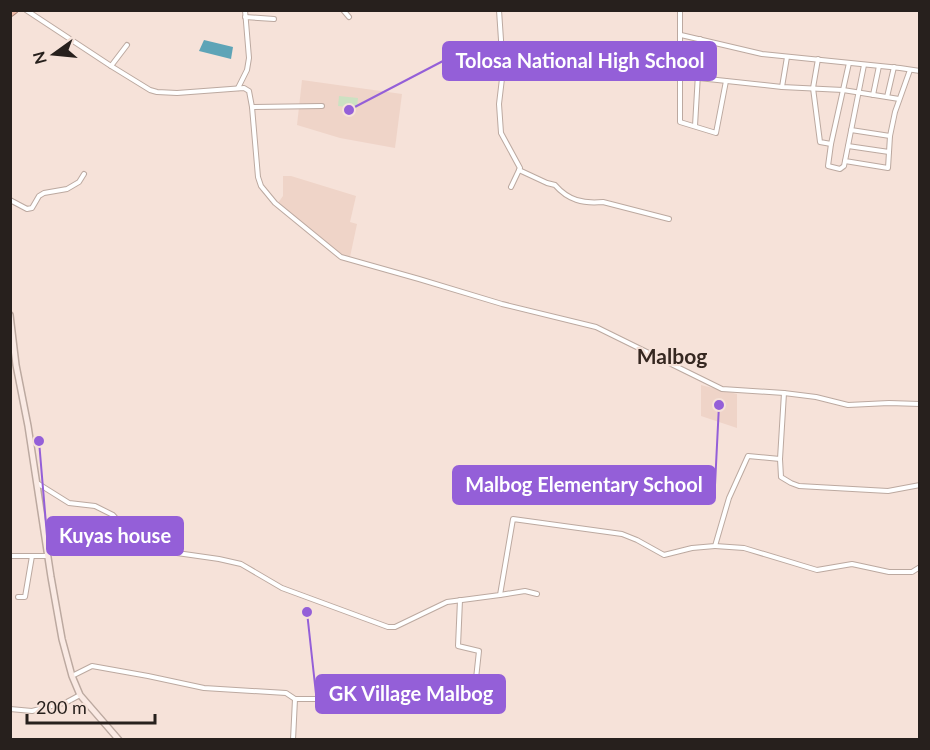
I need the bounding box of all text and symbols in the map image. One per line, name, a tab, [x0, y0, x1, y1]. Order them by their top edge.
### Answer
north arrow	[24, 24, 84, 84]
callout: Tolosa National High School	[443, 42, 716, 80]
text: Tolosa National High School	[456, 48, 704, 72]
text: N	[28, 50, 50, 66]
district label: Malbog	[637, 343, 707, 368]
callout: Malbog Elementary School	[453, 466, 715, 504]
text: Malbog Elementary School	[465, 472, 703, 496]
callout: Kuyas house	[47, 517, 183, 555]
text: Kuyas house	[59, 523, 171, 547]
callout: GK Village Malbog	[316, 675, 505, 713]
text: GK Village Malbog	[329, 681, 494, 705]
scale bar	[27, 687, 154, 725]
text: 200 m	[36, 696, 87, 718]

